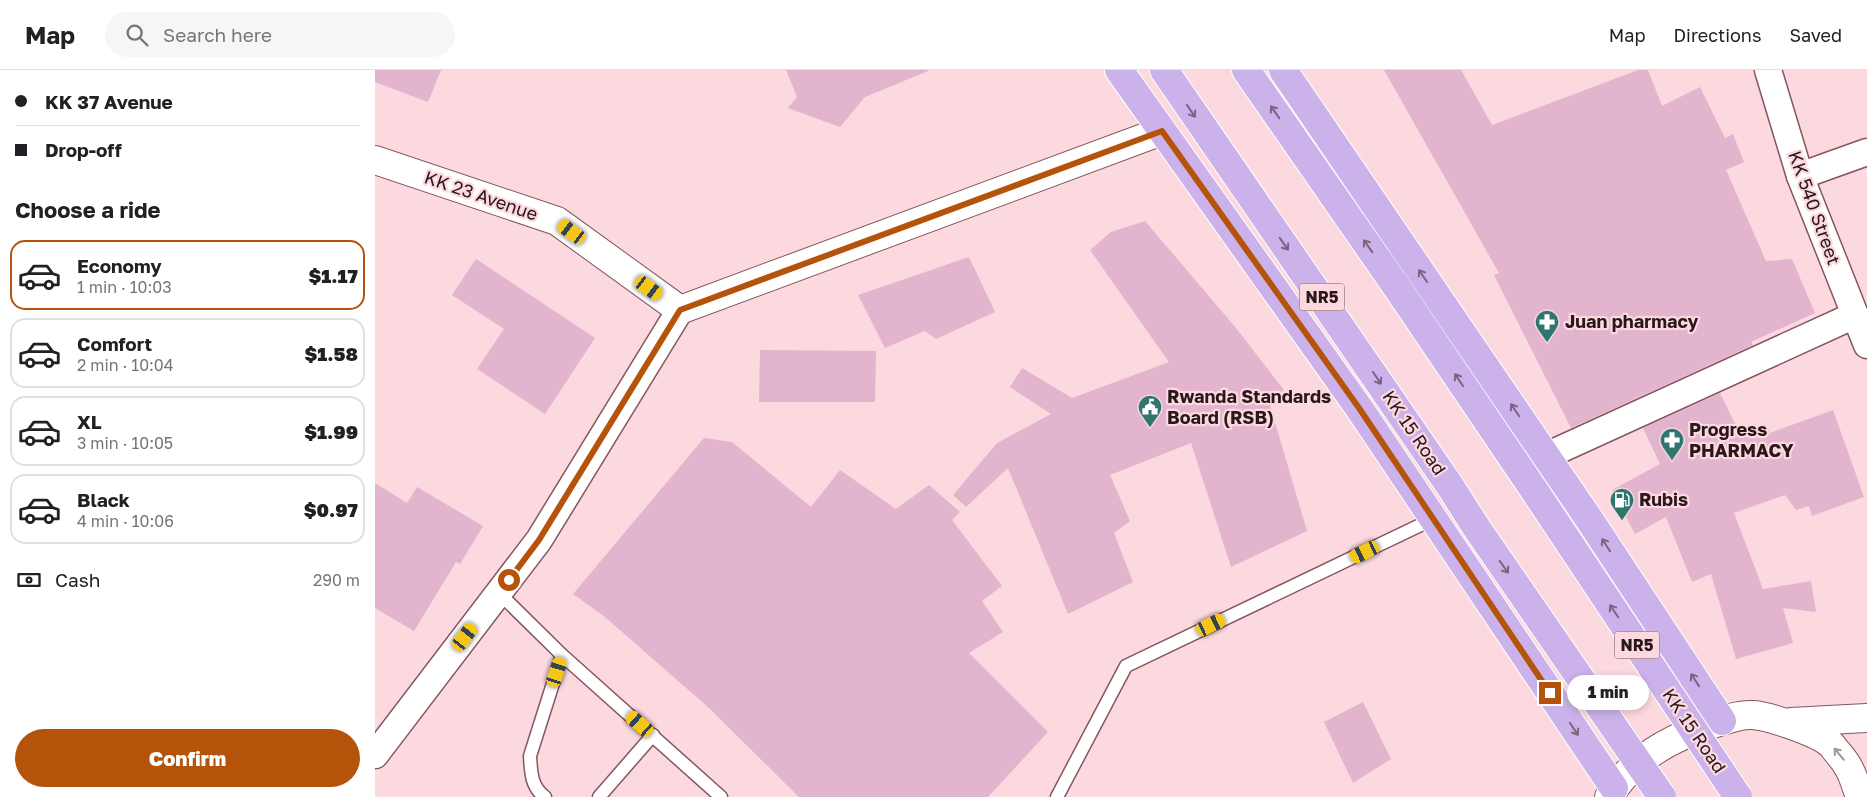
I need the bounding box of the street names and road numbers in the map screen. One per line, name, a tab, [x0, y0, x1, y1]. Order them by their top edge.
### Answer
street label: KK 540 Street	[1784, 148, 1846, 268]
street label: KK 23 Avenue	[422, 165, 541, 225]
road number: NR5	[1299, 283, 1345, 310]
street label: KK 15 Road	[1379, 386, 1451, 479]
road number: NR5	[1615, 632, 1659, 658]
street label: KK 15 Road	[1659, 684, 1731, 777]

